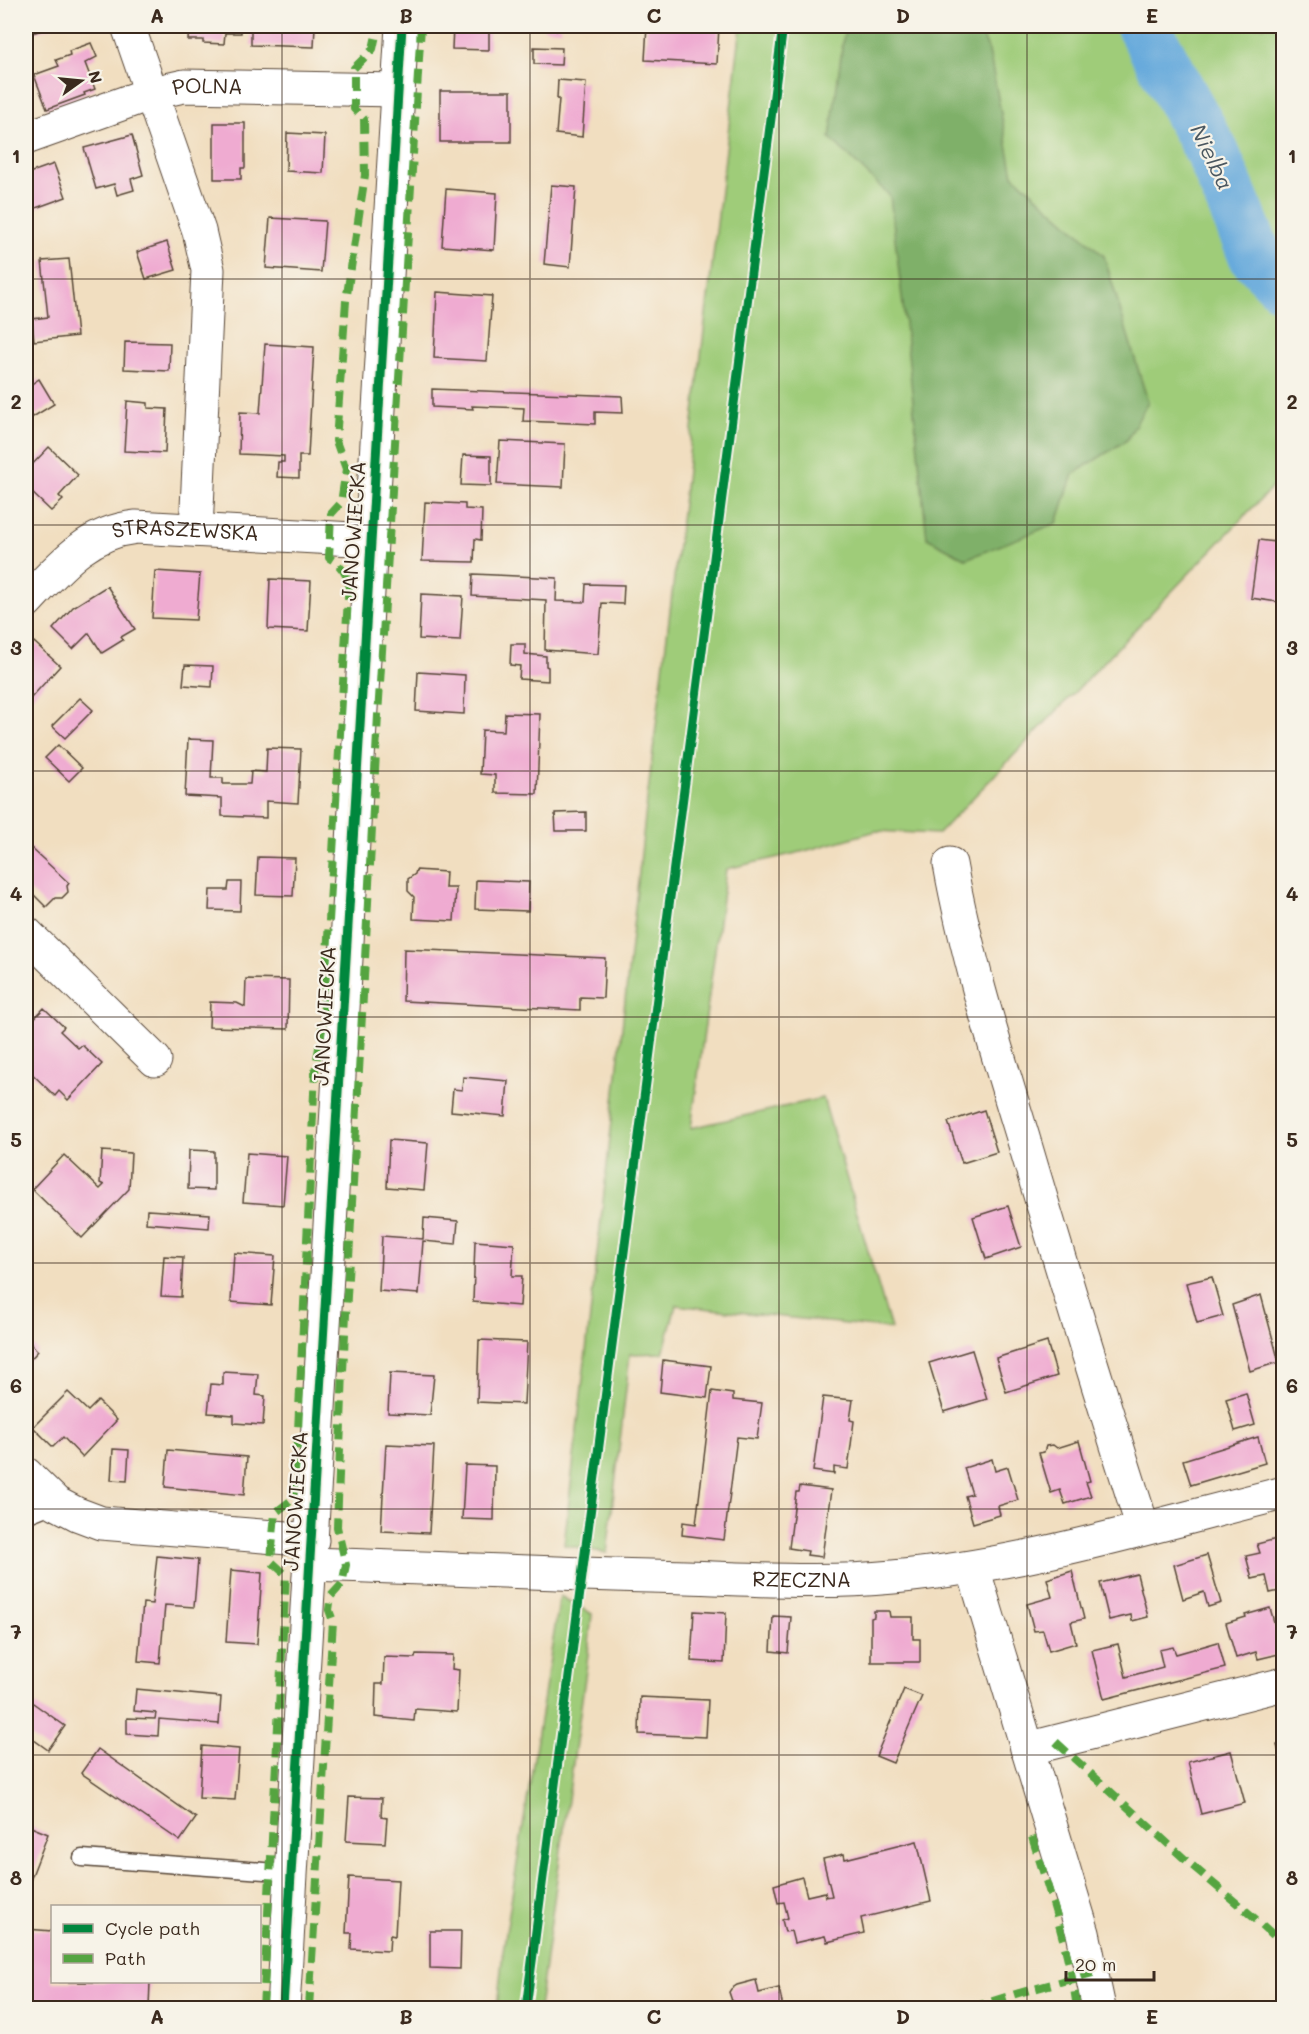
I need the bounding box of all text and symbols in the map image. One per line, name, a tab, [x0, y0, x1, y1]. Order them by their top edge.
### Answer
text: A	[150, 2, 164, 28]
text: B	[399, 2, 413, 28]
text: C	[647, 2, 662, 28]
text: D	[896, 2, 910, 28]
text: E	[1146, 2, 1158, 28]
north arrow	[51, 51, 111, 111]
text: N	[84, 68, 108, 86]
street label: POLNA	[169, 71, 243, 100]
water label: Nielba	[1184, 119, 1241, 195]
text: 1	[12, 142, 20, 168]
text: 1	[1288, 142, 1296, 168]
text: 2	[10, 388, 22, 414]
text: 2	[1286, 388, 1298, 414]
street label: JANOWIECKA	[334, 460, 371, 602]
street label: STRASZEWSKA	[108, 512, 260, 546]
text: 3	[10, 634, 22, 660]
text: 3	[1286, 634, 1298, 660]
text: 4	[10, 880, 23, 906]
text: 4	[1286, 880, 1299, 906]
street label: JANOWIECKA	[306, 945, 341, 1087]
text: 5	[10, 1126, 22, 1152]
text: 5	[1286, 1126, 1298, 1152]
text: 6	[10, 1372, 22, 1398]
text: 6	[1286, 1372, 1298, 1398]
street label: JANOWIECKA	[276, 1430, 313, 1572]
street label: RZECZNA	[752, 1564, 852, 1593]
text: 7	[10, 1618, 22, 1644]
text: 7	[1286, 1618, 1298, 1644]
text: 8	[10, 1864, 22, 1890]
text: 8	[1286, 1864, 1298, 1890]
legend	[51, 1905, 261, 1983]
text: Cycle path	[105, 1916, 200, 1940]
scale bar	[1066, 1944, 1154, 1982]
text: Path	[105, 1946, 145, 1970]
text: 20 m	[1075, 1952, 1116, 1976]
text: A	[150, 2003, 164, 2029]
text: B	[399, 2003, 413, 2029]
text: C	[647, 2003, 662, 2029]
text: D	[896, 2003, 910, 2029]
text: E	[1146, 2003, 1158, 2029]

